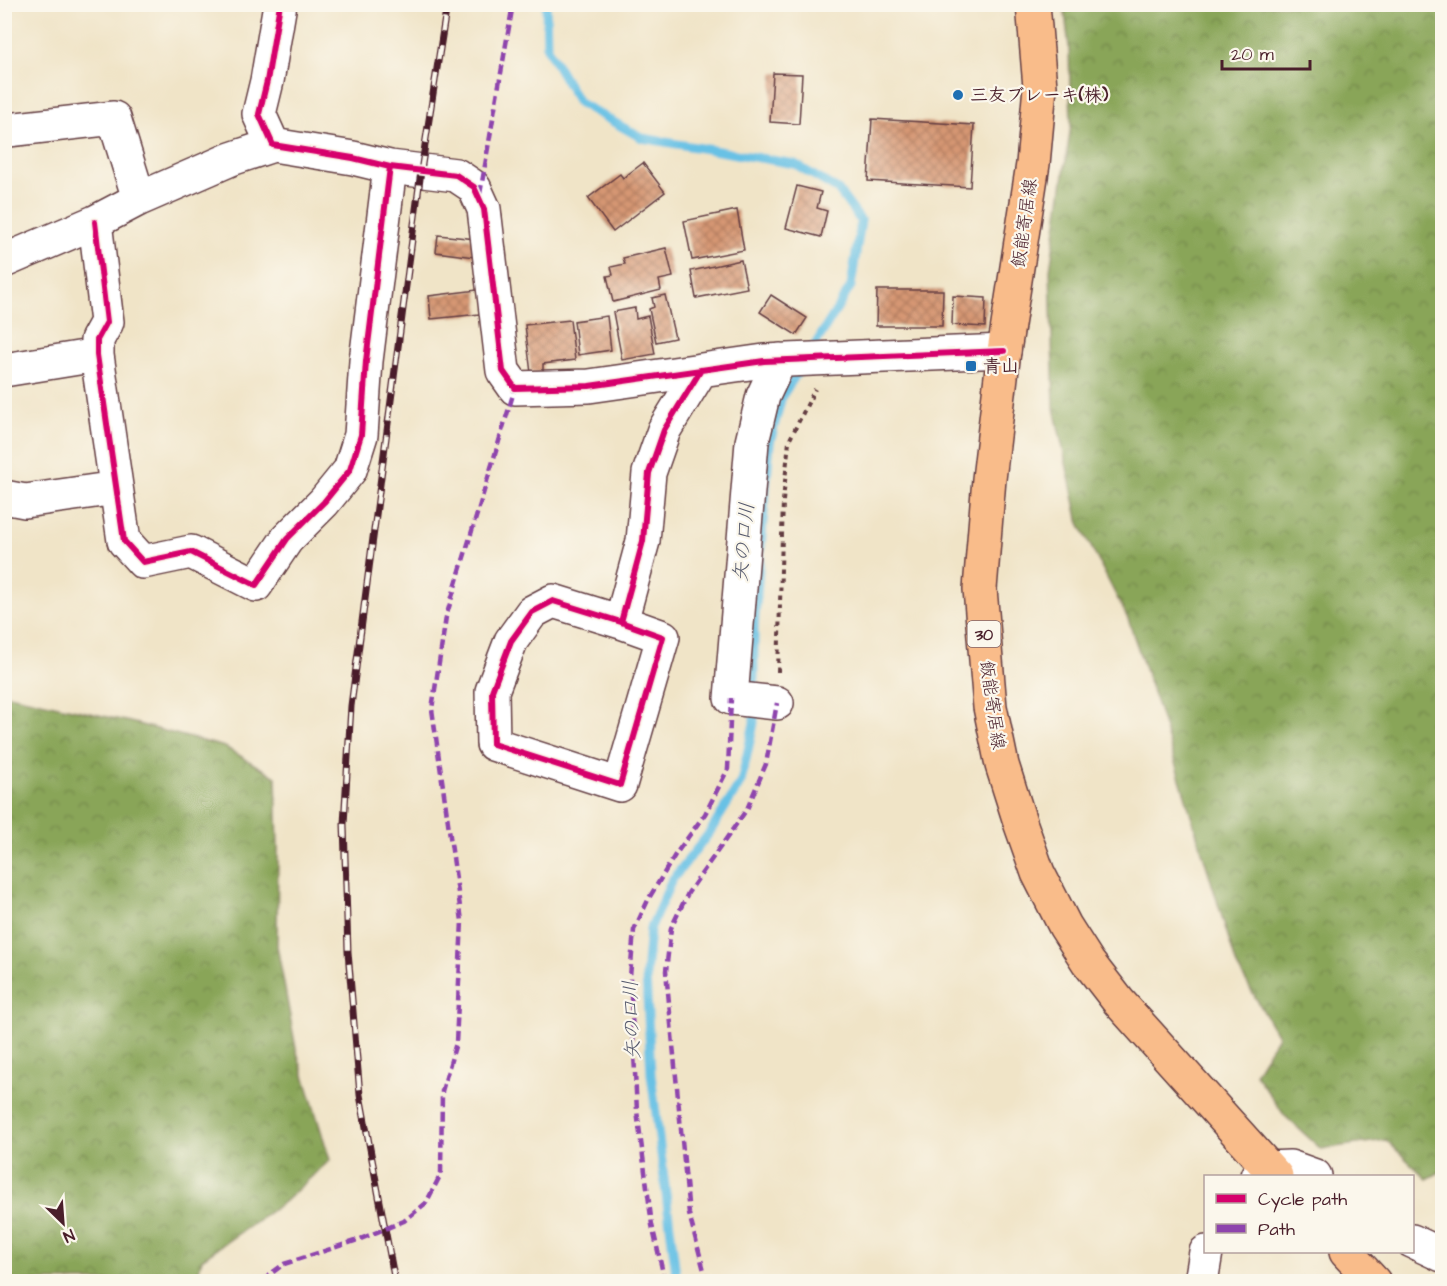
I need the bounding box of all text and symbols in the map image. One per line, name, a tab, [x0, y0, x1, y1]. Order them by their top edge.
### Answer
scale bar	[1222, 33, 1310, 71]
text: 20 m	[1231, 42, 1274, 67]
place label: 三友ブレーキ(株)	[970, 83, 1109, 108]
marker: 三友ブレーキ(株)	[951, 88, 965, 102]
street label: 飯能寄居線	[1006, 177, 1043, 269]
place label: 青山	[983, 354, 1019, 379]
marker: 青山	[964, 359, 978, 373]
water label: 矢の口川	[727, 501, 761, 583]
road number: 30	[968, 621, 1000, 647]
street label: 飯能寄居線	[974, 659, 1011, 751]
water label: 矢の口川	[617, 980, 647, 1060]
legend	[1204, 1175, 1414, 1253]
text: Cycle path	[1258, 1187, 1347, 1213]
north arrow	[33, 1193, 93, 1253]
text: Path	[1258, 1217, 1295, 1242]
text: N	[60, 1224, 78, 1248]

